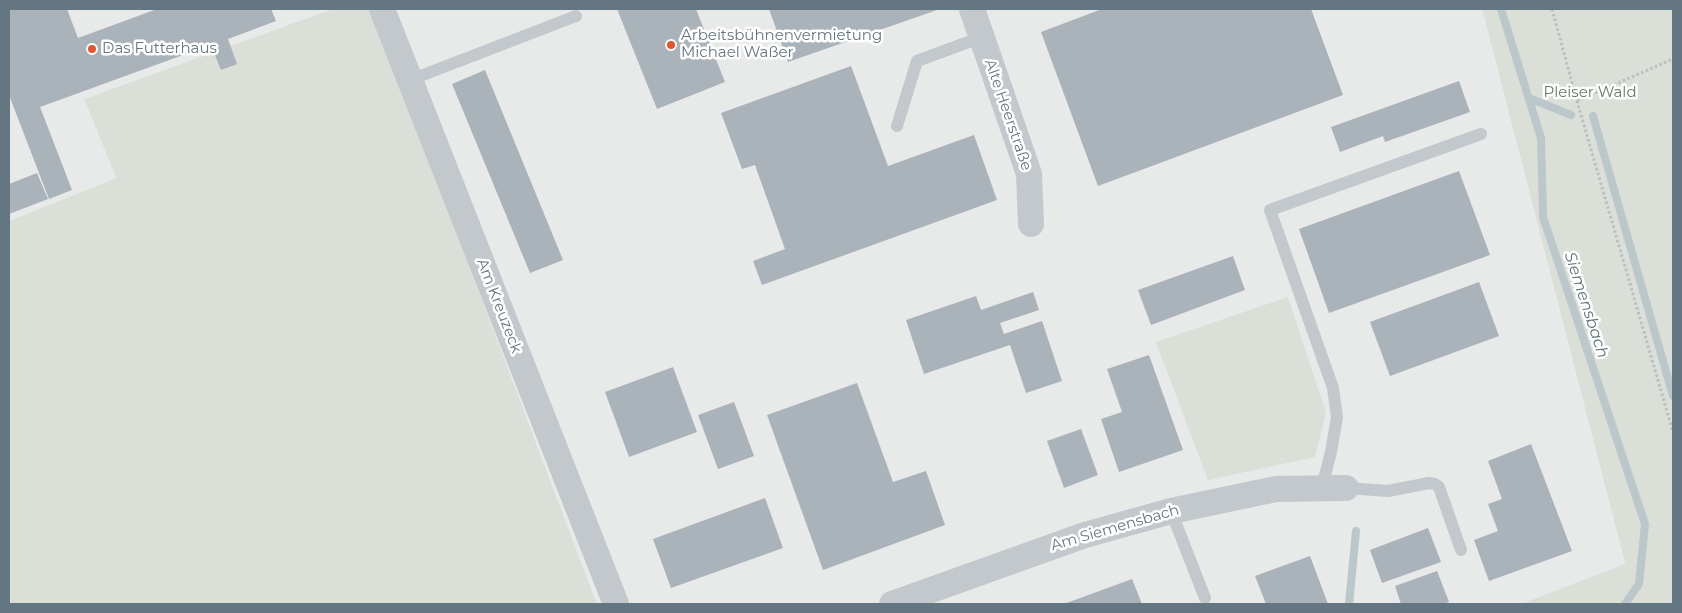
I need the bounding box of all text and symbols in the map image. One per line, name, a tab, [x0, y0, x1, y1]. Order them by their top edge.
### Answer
place label: Arbeitsbühnenvermietung Michael Waßer	[681, 27, 882, 62]
marker: Arbeitsbühnenvermietung Michael Waßer	[665, 39, 677, 51]
place label: Das Futterhaus	[102, 40, 217, 58]
marker: Das Futterhaus	[86, 43, 98, 55]
street label: Alte Heerstraße	[981, 57, 1035, 173]
park label: Pleiser Wald	[1543, 84, 1637, 102]
water label: Siemensbach	[1560, 250, 1612, 360]
street label: Am Kreuzeck	[473, 256, 525, 356]
street label: Am Siemensbach	[1049, 501, 1181, 555]

